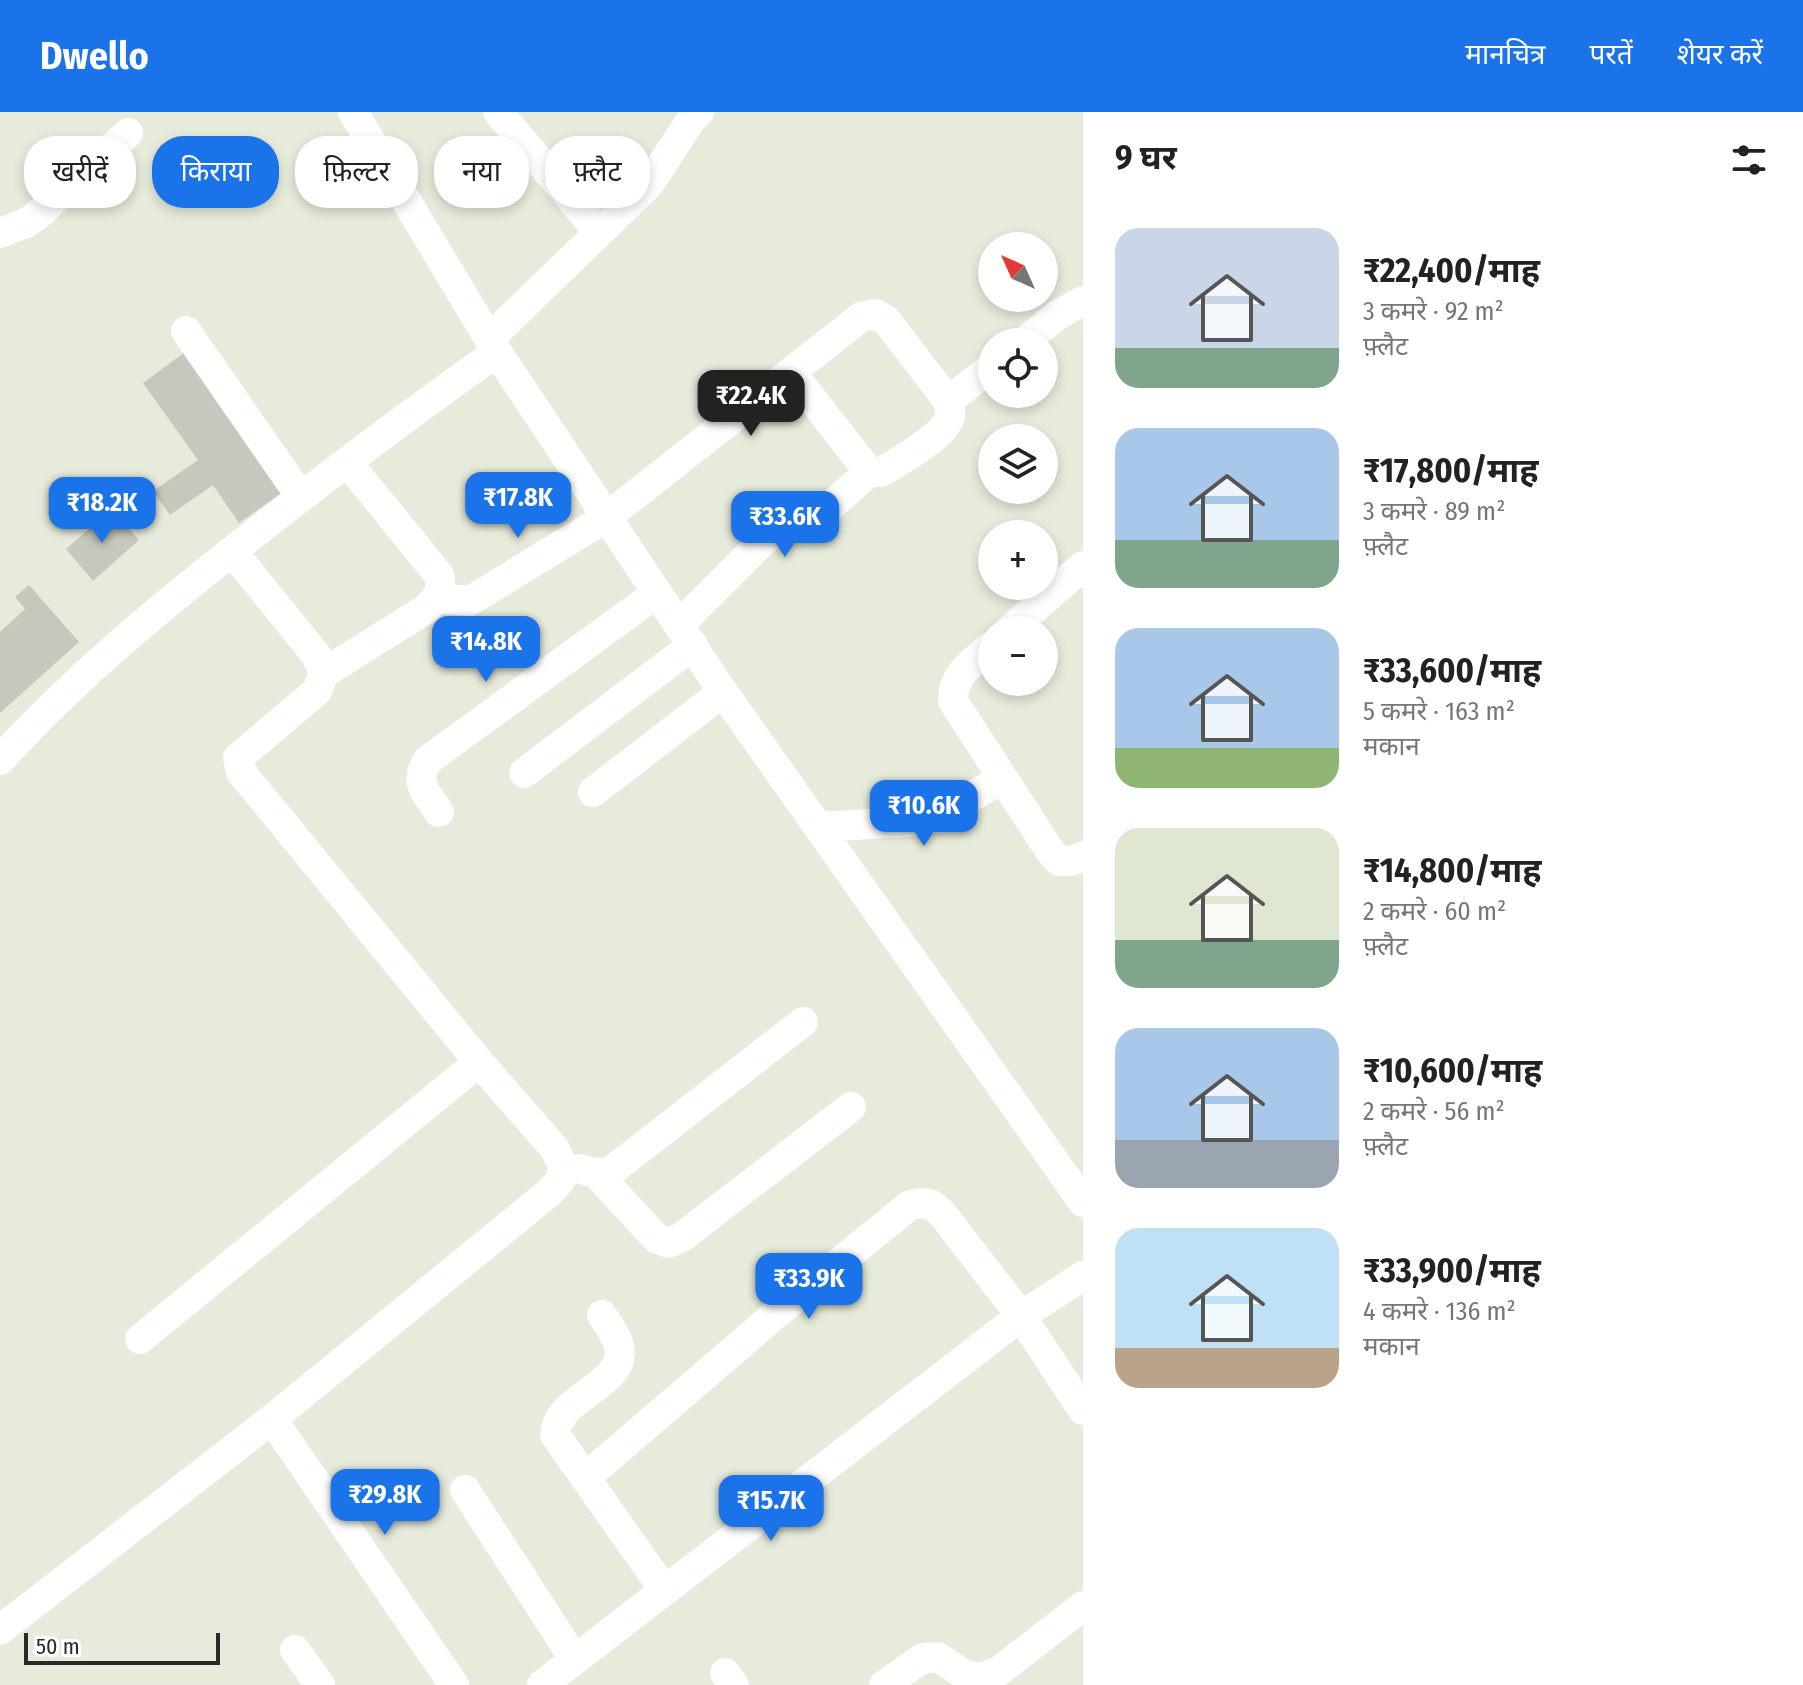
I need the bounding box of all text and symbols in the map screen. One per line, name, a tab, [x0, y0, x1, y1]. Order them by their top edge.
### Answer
text: Dwello	[40, 33, 149, 79]
text: मानचित्र	[1465, 38, 1545, 71]
text: परतें	[1589, 38, 1633, 71]
text: शेयर करें	[1677, 38, 1763, 71]
chip: खरीदें	[24, 136, 136, 208]
chip: किराया	[152, 136, 279, 208]
chip: फ़िल्टर	[295, 136, 418, 208]
chip: नया	[434, 136, 529, 208]
chip: फ़्लैट	[545, 136, 650, 208]
text: 9 घर	[1115, 137, 1177, 178]
icon: filters	[1727, 138, 1771, 182]
north arrow	[978, 232, 1058, 312]
map controls	[978, 232, 1058, 696]
text: ₹22,400/माह	[1363, 250, 1540, 291]
icon: home	[1179, 260, 1275, 356]
text: 3 कमरे · 92 m²	[1363, 296, 1504, 327]
button: locate	[978, 328, 1058, 408]
text: फ़्लैट	[1363, 331, 1408, 362]
pin: ₹22.4K	[686, 370, 816, 438]
text: ₹22.4K	[716, 380, 786, 411]
button: layers	[978, 424, 1058, 504]
text: ₹17,800/माह	[1363, 450, 1539, 491]
icon: home	[1179, 460, 1275, 556]
pin: ₹17.8K	[453, 472, 583, 540]
pin: ₹18.2K	[37, 477, 167, 545]
text: ₹17.8K	[483, 482, 553, 513]
text: ₹18.2K	[67, 487, 137, 518]
pin: ₹33.6K	[720, 491, 850, 559]
text: 3 कमरे · 89 m²	[1363, 496, 1505, 527]
text: ₹33.6K	[749, 501, 821, 532]
button: +	[978, 520, 1058, 600]
text: फ़्लैट	[1363, 531, 1408, 562]
pin: ₹14.8K	[421, 616, 551, 684]
button: −	[978, 616, 1058, 696]
text: ₹14.8K	[450, 626, 522, 657]
text: ₹33,600/माह	[1363, 650, 1541, 691]
icon: home	[1179, 660, 1275, 756]
text: 5 कमरे · 163 m²	[1363, 696, 1515, 727]
text: मकान	[1363, 731, 1420, 762]
pin: ₹10.6K	[859, 780, 989, 848]
text: ₹10.6K	[888, 790, 960, 821]
text: ₹14,800/माह	[1363, 850, 1542, 891]
icon: home	[1179, 860, 1275, 956]
text: 2 कमरे · 60 m²	[1363, 896, 1506, 927]
text: फ़्लैट	[1363, 931, 1408, 962]
text: ₹10,600/माह	[1363, 1050, 1542, 1091]
icon: home	[1179, 1060, 1275, 1156]
text: 2 कमरे · 56 m²	[1363, 1096, 1505, 1127]
text: फ़्लैट	[1363, 1131, 1408, 1162]
text: ₹33,900/माह	[1363, 1250, 1541, 1291]
pin: ₹33.9K	[744, 1253, 874, 1321]
icon: home	[1179, 1260, 1275, 1356]
text: ₹33.9K	[773, 1263, 845, 1294]
text: 4 कमरे · 136 m²	[1363, 1296, 1516, 1327]
text: मकान	[1363, 1331, 1420, 1362]
pin: ₹29.8K	[320, 1469, 450, 1537]
pin: ₹15.7K	[706, 1475, 836, 1543]
text: ₹29.8K	[349, 1479, 421, 1510]
text: ₹15.7K	[737, 1485, 805, 1516]
scale bar	[24, 1629, 220, 1665]
text: 50 m	[36, 1633, 80, 1660]

